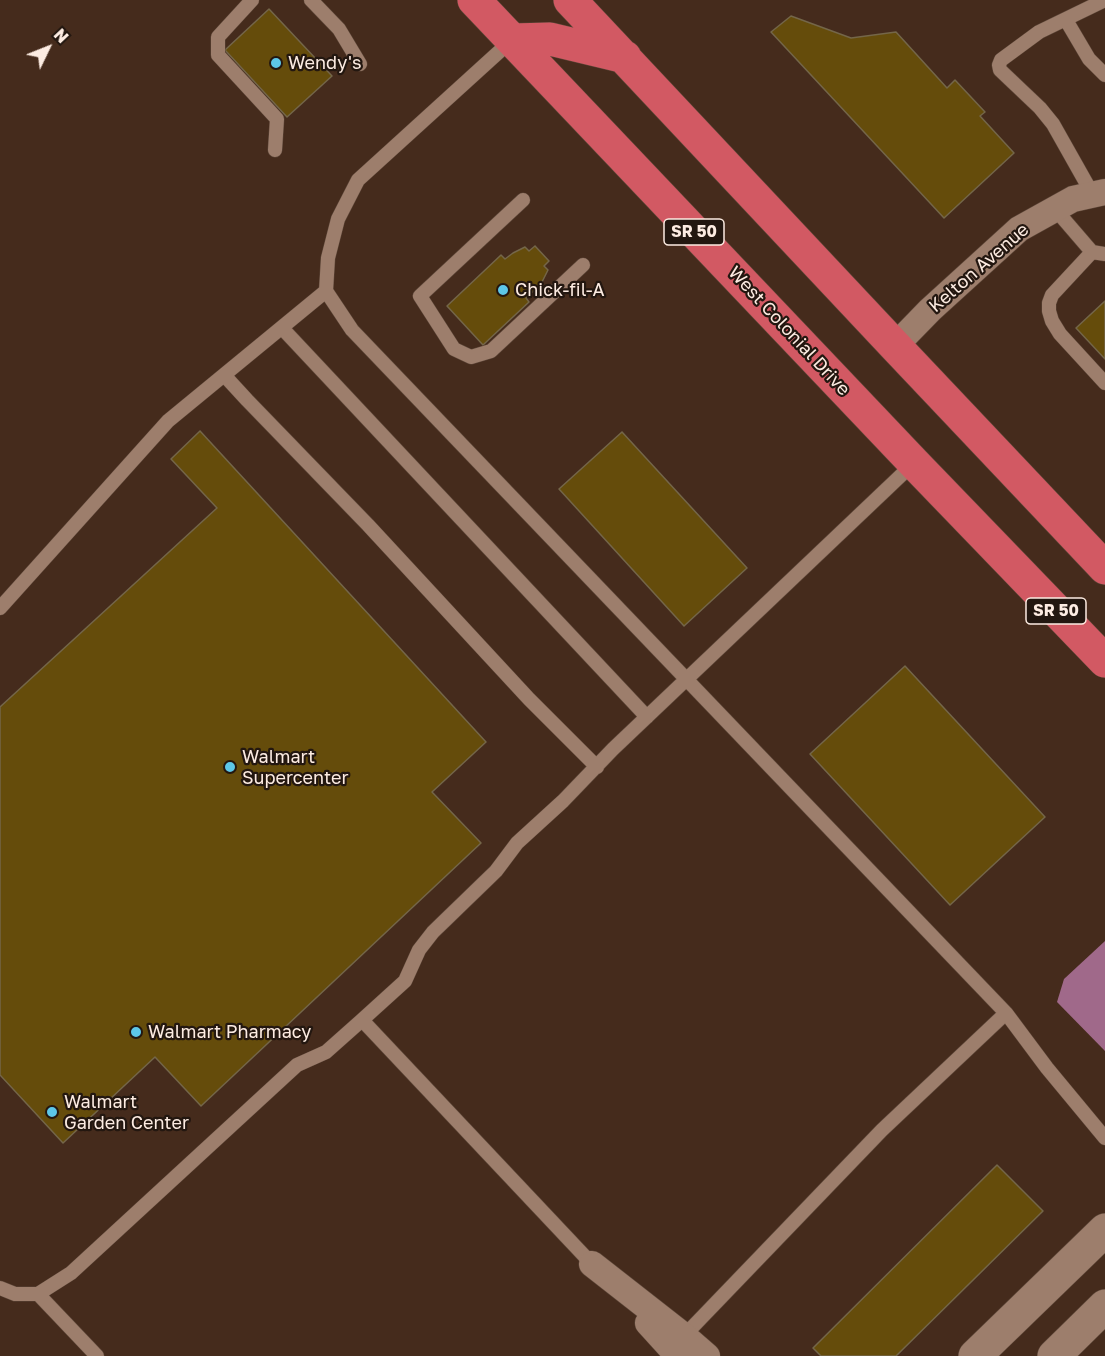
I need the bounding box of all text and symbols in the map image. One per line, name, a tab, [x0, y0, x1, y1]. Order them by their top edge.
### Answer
north arrow	[18, 18, 78, 78]
text: N	[50, 24, 73, 47]
place label: Wendy's	[288, 52, 361, 74]
marker: Wendy's	[269, 56, 283, 70]
road number: SR 50	[664, 219, 724, 245]
street label: Kelton Avenue	[925, 219, 1033, 317]
street label: West Colonial Drive	[724, 262, 854, 400]
place label: Chick-fil-A	[515, 279, 605, 301]
marker: Chick-fil-A	[496, 283, 510, 297]
road number: SR 50	[1026, 598, 1086, 624]
place label: Walmart Supercenter	[242, 746, 349, 789]
marker: Walmart Supercenter	[223, 760, 237, 774]
place label: Walmart Pharmacy	[148, 1021, 311, 1043]
marker: Walmart Pharmacy	[129, 1025, 143, 1039]
place label: Walmart Garden Center	[64, 1091, 189, 1134]
marker: Walmart Garden Center	[45, 1105, 59, 1119]

